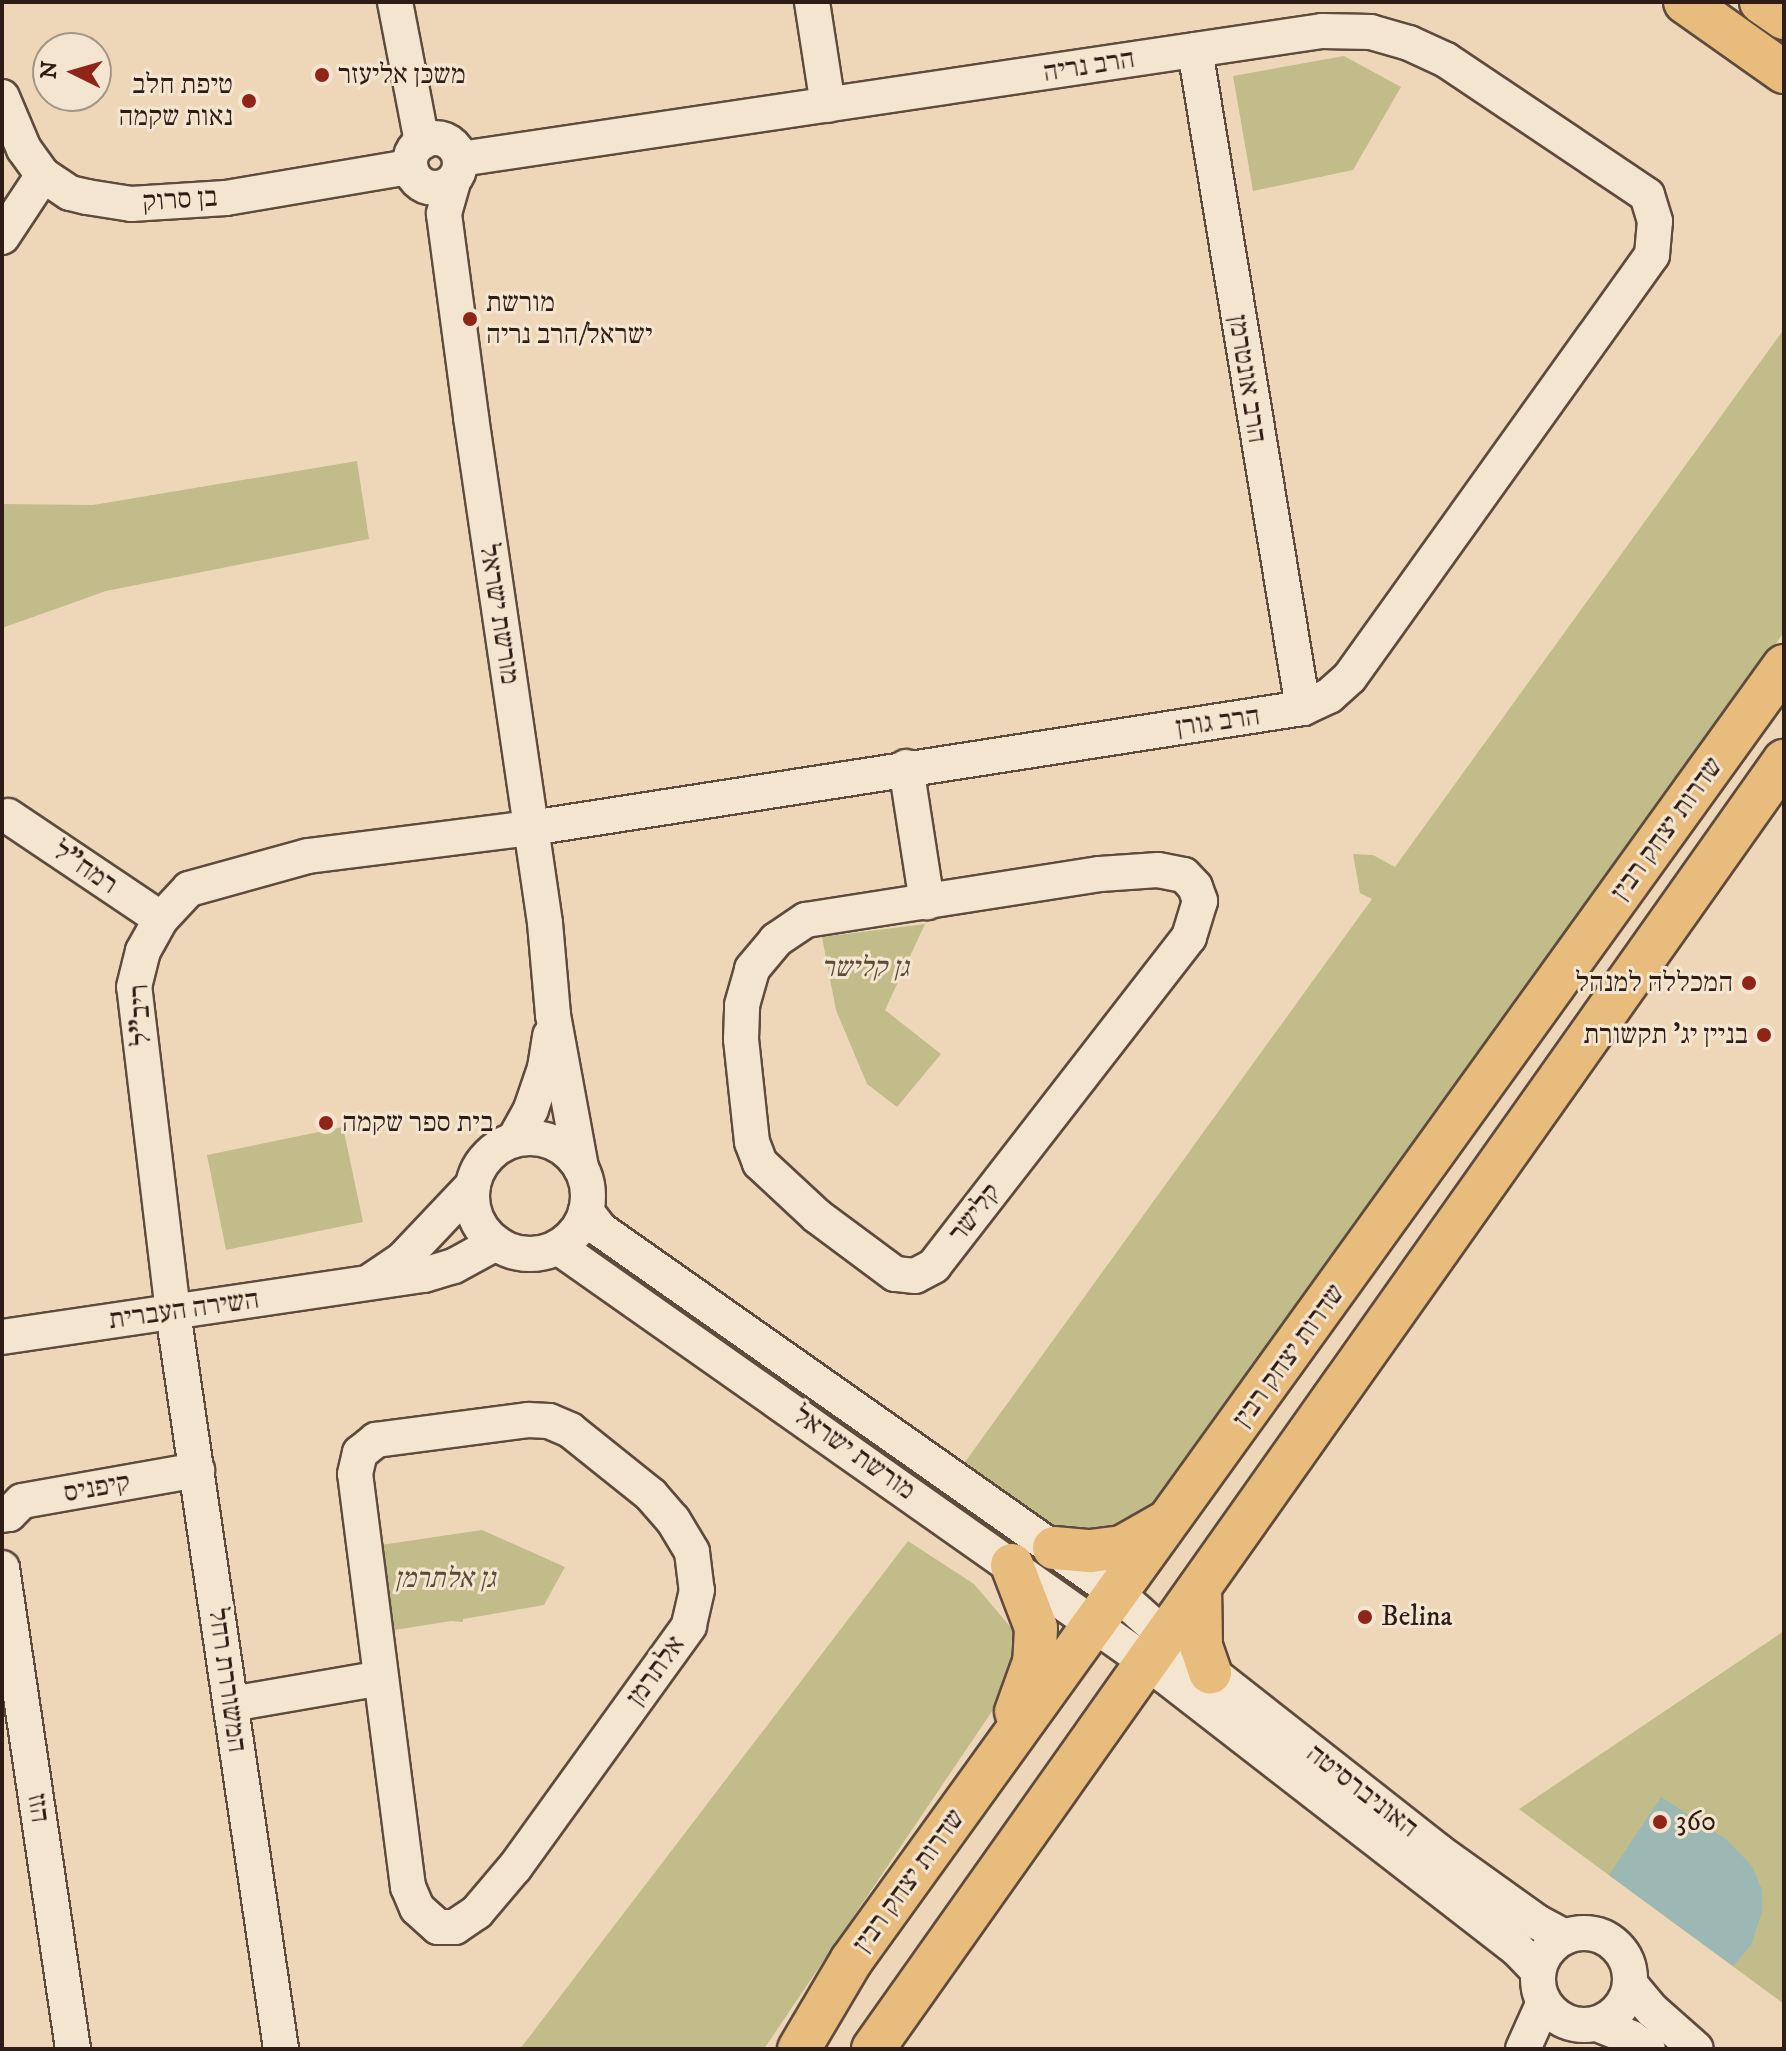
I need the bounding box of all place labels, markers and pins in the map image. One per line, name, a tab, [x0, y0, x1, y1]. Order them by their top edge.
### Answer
place label: משכן אליעזר	[338, 58, 466, 92]
marker: משכן אליעזר	[313, 66, 331, 84]
place label: טיפת חלב נאות שקמה	[118, 68, 233, 134]
marker: טיפת חלב נאות שקמה	[240, 92, 258, 110]
place label: מורשת ישראל/הרב נריה	[486, 286, 653, 352]
marker: מורשת ישראל/הרב נריה	[461, 310, 479, 328]
place label: המכללה למנהל	[1576, 966, 1733, 1000]
marker: המכללה למנהל	[1740, 974, 1758, 992]
place label: בניין יג' תקשורת	[1583, 1018, 1748, 1052]
marker: בניין יג' תקשורת	[1755, 1026, 1773, 1044]
place label: בית ספר שקמה	[342, 1106, 493, 1140]
marker: בית ספר שקמה	[317, 1114, 335, 1132]
place label: Belina	[1381, 1600, 1452, 1634]
marker: Belina	[1356, 1608, 1374, 1626]
place label: 360	[1676, 1805, 1716, 1839]
marker: 360	[1651, 1813, 1669, 1831]

